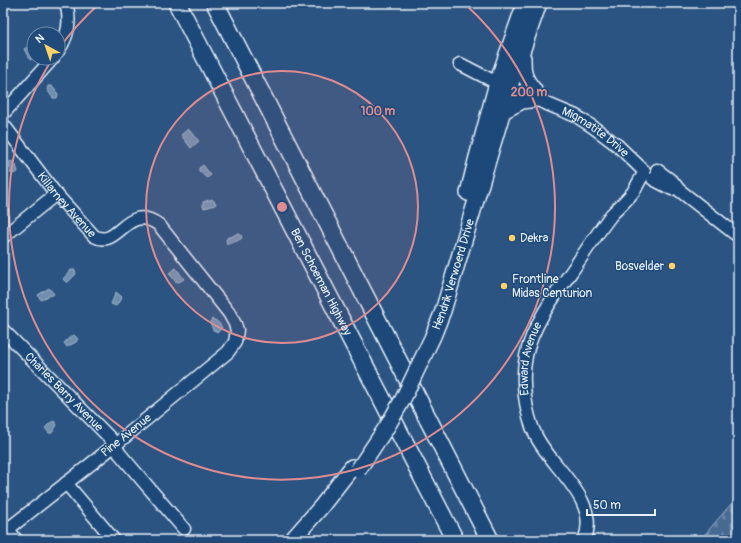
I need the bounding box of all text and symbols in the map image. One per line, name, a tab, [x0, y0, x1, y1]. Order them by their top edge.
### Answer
north arrow	[26, 26, 66, 66]
text: N	[33, 31, 47, 46]
text: 200 m	[511, 85, 548, 100]
text: 100 m	[361, 104, 396, 119]
street label: Migmatite Drive	[559, 104, 632, 160]
street label: Killarney Avenue	[34, 169, 99, 241]
centre of rings	[275, 200, 289, 214]
street label: Hendrik Verwoerd Drive	[429, 217, 478, 332]
street label: Ben Schoeman Highway	[287, 226, 355, 338]
place label: Dekra	[520, 231, 549, 246]
marker: Dekra	[507, 233, 517, 243]
place label: Bosvelder	[615, 259, 665, 274]
marker: Bosvelder	[667, 261, 677, 271]
place label: Frontline Midas Centurion	[512, 272, 593, 301]
marker: Frontline Midas Centurion	[499, 281, 509, 291]
street label: Edward Avenue	[517, 320, 546, 396]
street label: Charles Barry Avenue	[21, 349, 106, 435]
street label: Pine Avenue	[98, 410, 155, 460]
scale bar	[587, 491, 655, 517]
text: 50 m	[593, 498, 621, 513]

